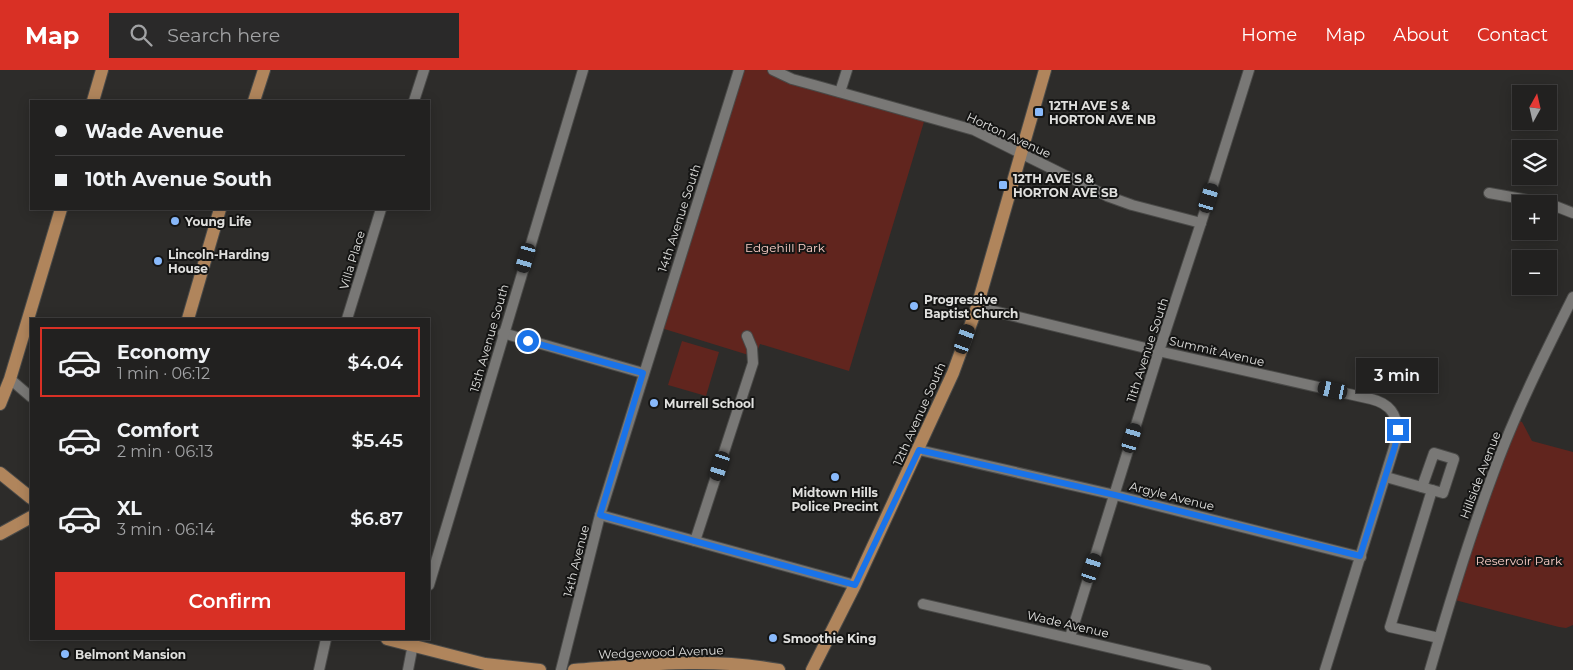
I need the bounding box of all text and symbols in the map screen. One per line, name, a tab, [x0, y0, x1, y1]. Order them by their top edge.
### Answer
search box	[109, 13, 459, 58]
text: Map	[25, 21, 79, 50]
icon: search	[127, 21, 155, 49]
text: Search here	[167, 24, 280, 47]
text: Home	[1241, 24, 1297, 46]
text: Map	[1325, 24, 1365, 46]
text: About	[1393, 24, 1449, 46]
text: Contact	[1477, 24, 1548, 46]
north arrow	[1512, 85, 1558, 130]
map controls	[1512, 85, 1557, 295]
place label: 12TH AVE S & HORTON AVE NB	[1049, 98, 1156, 127]
marker: 12TH AVE S & HORTON AVE NB	[1033, 106, 1045, 118]
street label: Horton Avenue	[965, 109, 1053, 161]
text: Wade Avenue	[85, 120, 224, 143]
button: layers	[1512, 140, 1557, 185]
street label: 14th Avenue South	[654, 162, 704, 274]
text: 10th Avenue South	[85, 168, 272, 191]
place label: 12TH AVE S & HORTON AVE SB	[1013, 171, 1118, 200]
marker: 12TH AVE S & HORTON AVE SB	[997, 179, 1009, 191]
car	[1197, 181, 1220, 215]
button: +	[1512, 195, 1557, 240]
place label: Young Life	[184, 214, 252, 229]
marker: Young Life	[169, 215, 181, 227]
street label: Villa Place	[336, 229, 368, 291]
park label: Edgehill Park	[745, 240, 826, 255]
car	[514, 242, 537, 274]
place label: Lincoln-Harding House	[168, 247, 269, 276]
button: −	[1512, 250, 1557, 295]
marker: Lincoln-Harding House	[152, 255, 164, 267]
street label: 15th Avenue South	[466, 282, 512, 394]
place label: Progressive Baptist Church	[924, 292, 1018, 321]
street label: 11th Avenue South	[1123, 296, 1171, 404]
marker: Progressive Baptist Church	[908, 300, 920, 312]
car	[952, 322, 977, 356]
route start	[517, 330, 539, 352]
street label: Summit Avenue	[1168, 333, 1266, 369]
icon: car	[57, 340, 102, 385]
text: Economy	[117, 341, 210, 364]
text: $4.04	[347, 351, 403, 374]
callout: 3 min	[1357, 358, 1439, 392]
street label: 12th Avenue South	[889, 360, 949, 468]
text: 1 min · 06:12	[117, 364, 210, 383]
text: 3 min	[1374, 366, 1420, 385]
car	[1316, 379, 1349, 401]
place label: Murrell School	[664, 396, 754, 411]
marker: Murrell School	[648, 397, 660, 409]
icon: car	[57, 418, 102, 463]
text: Comfort	[117, 419, 199, 442]
route end	[1387, 419, 1409, 441]
car	[1120, 421, 1143, 455]
text: $5.45	[351, 429, 403, 452]
street label: Hillside Avenue	[1456, 429, 1504, 521]
text: 2 min · 06:13	[117, 442, 213, 461]
car	[708, 449, 731, 483]
marker: Midtown Hills Police Precint	[829, 471, 841, 483]
street label: Argyle Avenue	[1128, 478, 1216, 514]
place label: Midtown Hills Police Precint	[791, 485, 879, 514]
icon: car	[57, 496, 102, 541]
text: XL	[117, 497, 142, 520]
text: $6.87	[350, 507, 403, 530]
text: 3 min · 06:14	[117, 520, 215, 539]
street label: 14th Avenue	[560, 523, 592, 599]
car	[1080, 551, 1103, 585]
park label: Reservoir Park	[1476, 553, 1563, 568]
button: Confirm	[55, 572, 405, 630]
street label: Wade Avenue	[1026, 607, 1110, 641]
place label: Smoothie King	[783, 631, 876, 646]
marker: Smoothie King	[767, 632, 779, 644]
street label: Wedgewood Avenue	[598, 642, 724, 662]
place label: Belmont Mansion	[75, 647, 186, 662]
marker: Belmont Mansion	[59, 648, 71, 660]

